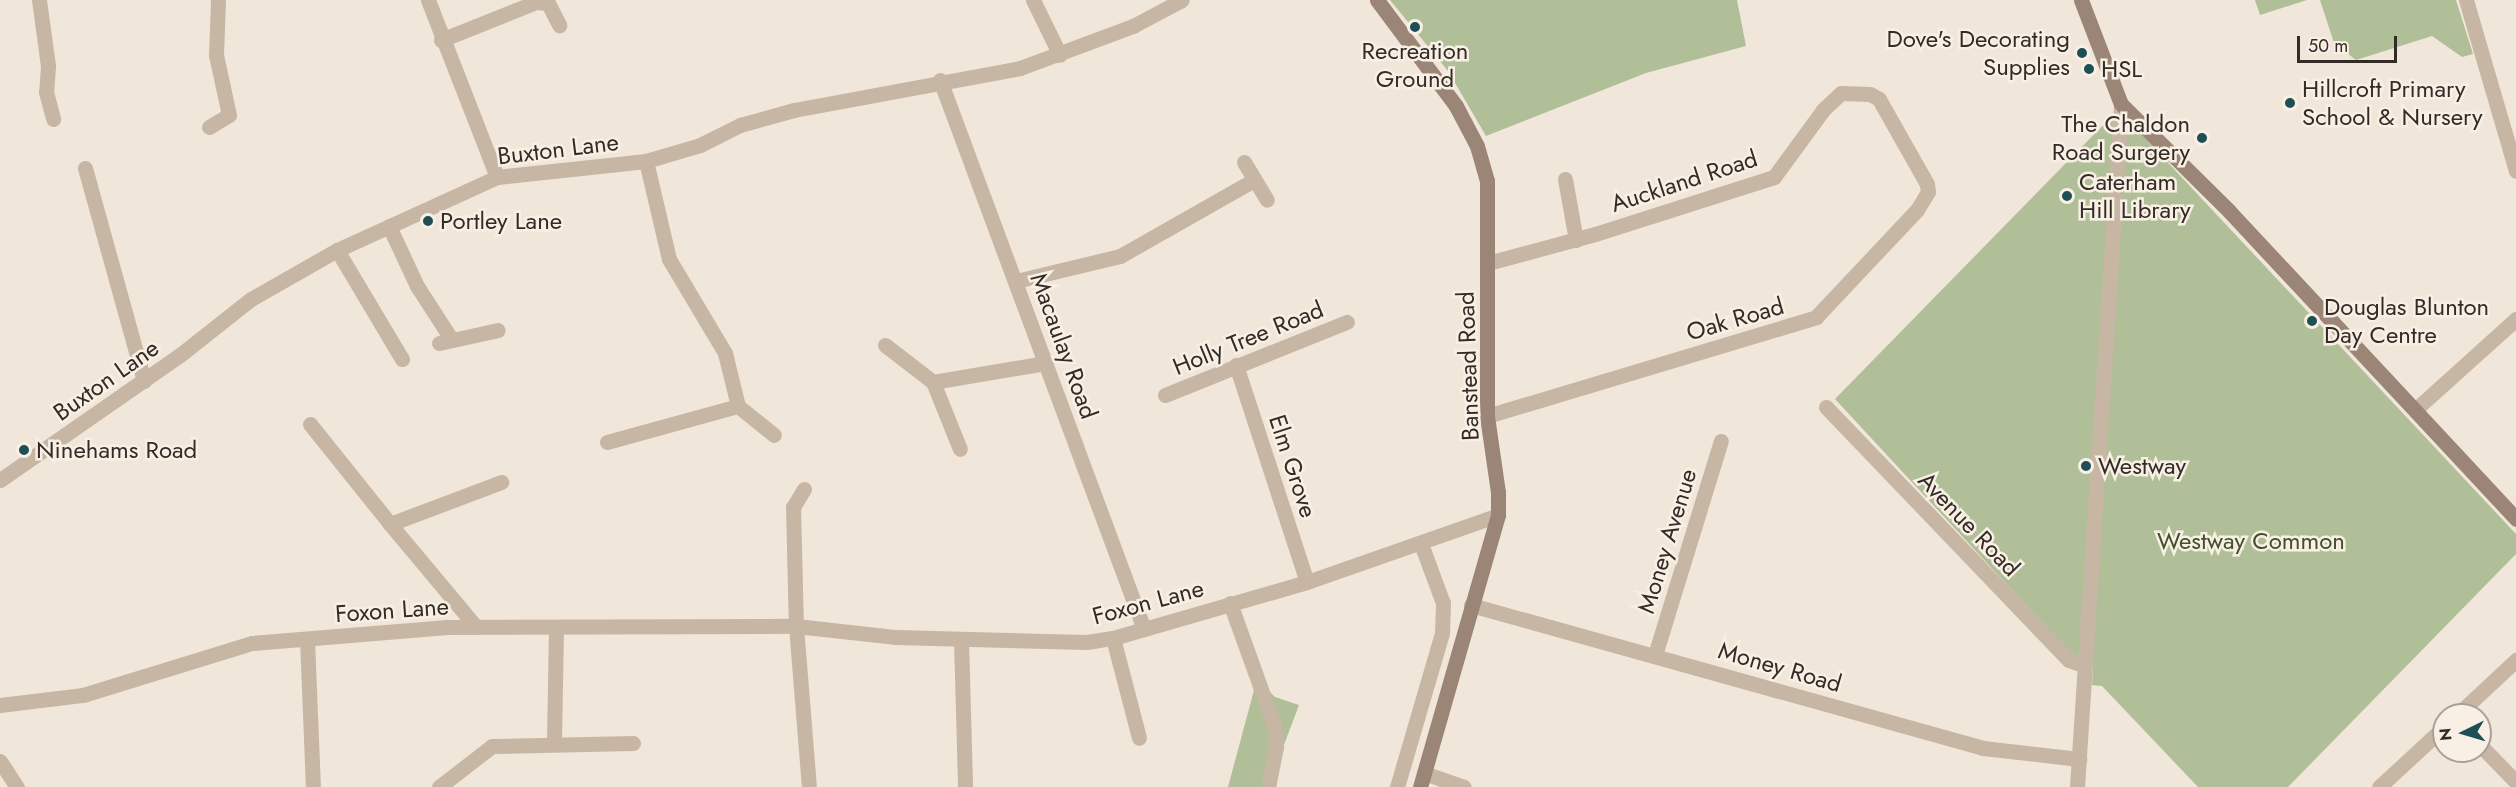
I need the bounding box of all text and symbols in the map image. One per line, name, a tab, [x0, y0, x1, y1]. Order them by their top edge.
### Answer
marker: Recreation Ground	[1408, 20, 1422, 34]
scale bar	[2300, 24, 2400, 62]
place label: Dove's Decorating Supplies	[1886, 25, 2070, 81]
text: 50 m	[2308, 33, 2348, 59]
place label: Recreation Ground	[1362, 37, 1468, 93]
marker: Dove's Decorating Supplies	[2075, 46, 2089, 60]
place label: HSL	[2101, 55, 2142, 83]
marker: HSL	[2082, 62, 2096, 76]
place label: Hillcroft Primary School & Nursery	[2302, 75, 2483, 131]
marker: Hillcroft Primary School & Nursery	[2283, 96, 2297, 110]
place label: The Chaldon Road Surgery	[2052, 110, 2190, 166]
street label: Buxton Lane	[496, 127, 620, 171]
marker: The Chaldon Road Surgery	[2195, 131, 2209, 145]
street label: Auckland Road	[1607, 144, 1761, 218]
place label: Caterham Hill Library	[2079, 168, 2191, 224]
marker: Caterham Hill Library	[2060, 189, 2074, 203]
place label: Portley Lane	[440, 207, 562, 235]
marker: Portley Lane	[421, 214, 435, 228]
street label: Macaulay Road	[1024, 269, 1104, 423]
street label: Banstead Road	[1451, 291, 1485, 441]
street label: Oak Road	[1683, 291, 1787, 347]
place label: Douglas Blunton Day Centre	[2324, 293, 2489, 349]
street label: Holly Tree Road	[1168, 295, 1328, 381]
marker: Douglas Blunton Day Centre	[2305, 314, 2319, 328]
street label: Buxton Lane	[48, 333, 164, 427]
street label: Elm Grove	[1263, 411, 1323, 521]
place label: Ninehams Road	[36, 436, 197, 464]
marker: Ninehams Road	[17, 443, 31, 457]
place label: Westway	[2098, 452, 2186, 480]
marker: Westway	[2079, 459, 2093, 473]
street label: Money Avenue	[1631, 465, 1703, 617]
street label: Avenue Road	[1912, 466, 2026, 582]
park label: Westway Common	[2157, 527, 2345, 555]
street label: Foxon Lane	[1089, 573, 1207, 631]
street label: Foxon Lane	[334, 592, 450, 628]
street label: Money Road	[1715, 636, 1845, 698]
north arrow	[2432, 703, 2492, 763]
text: N	[2434, 727, 2458, 742]

